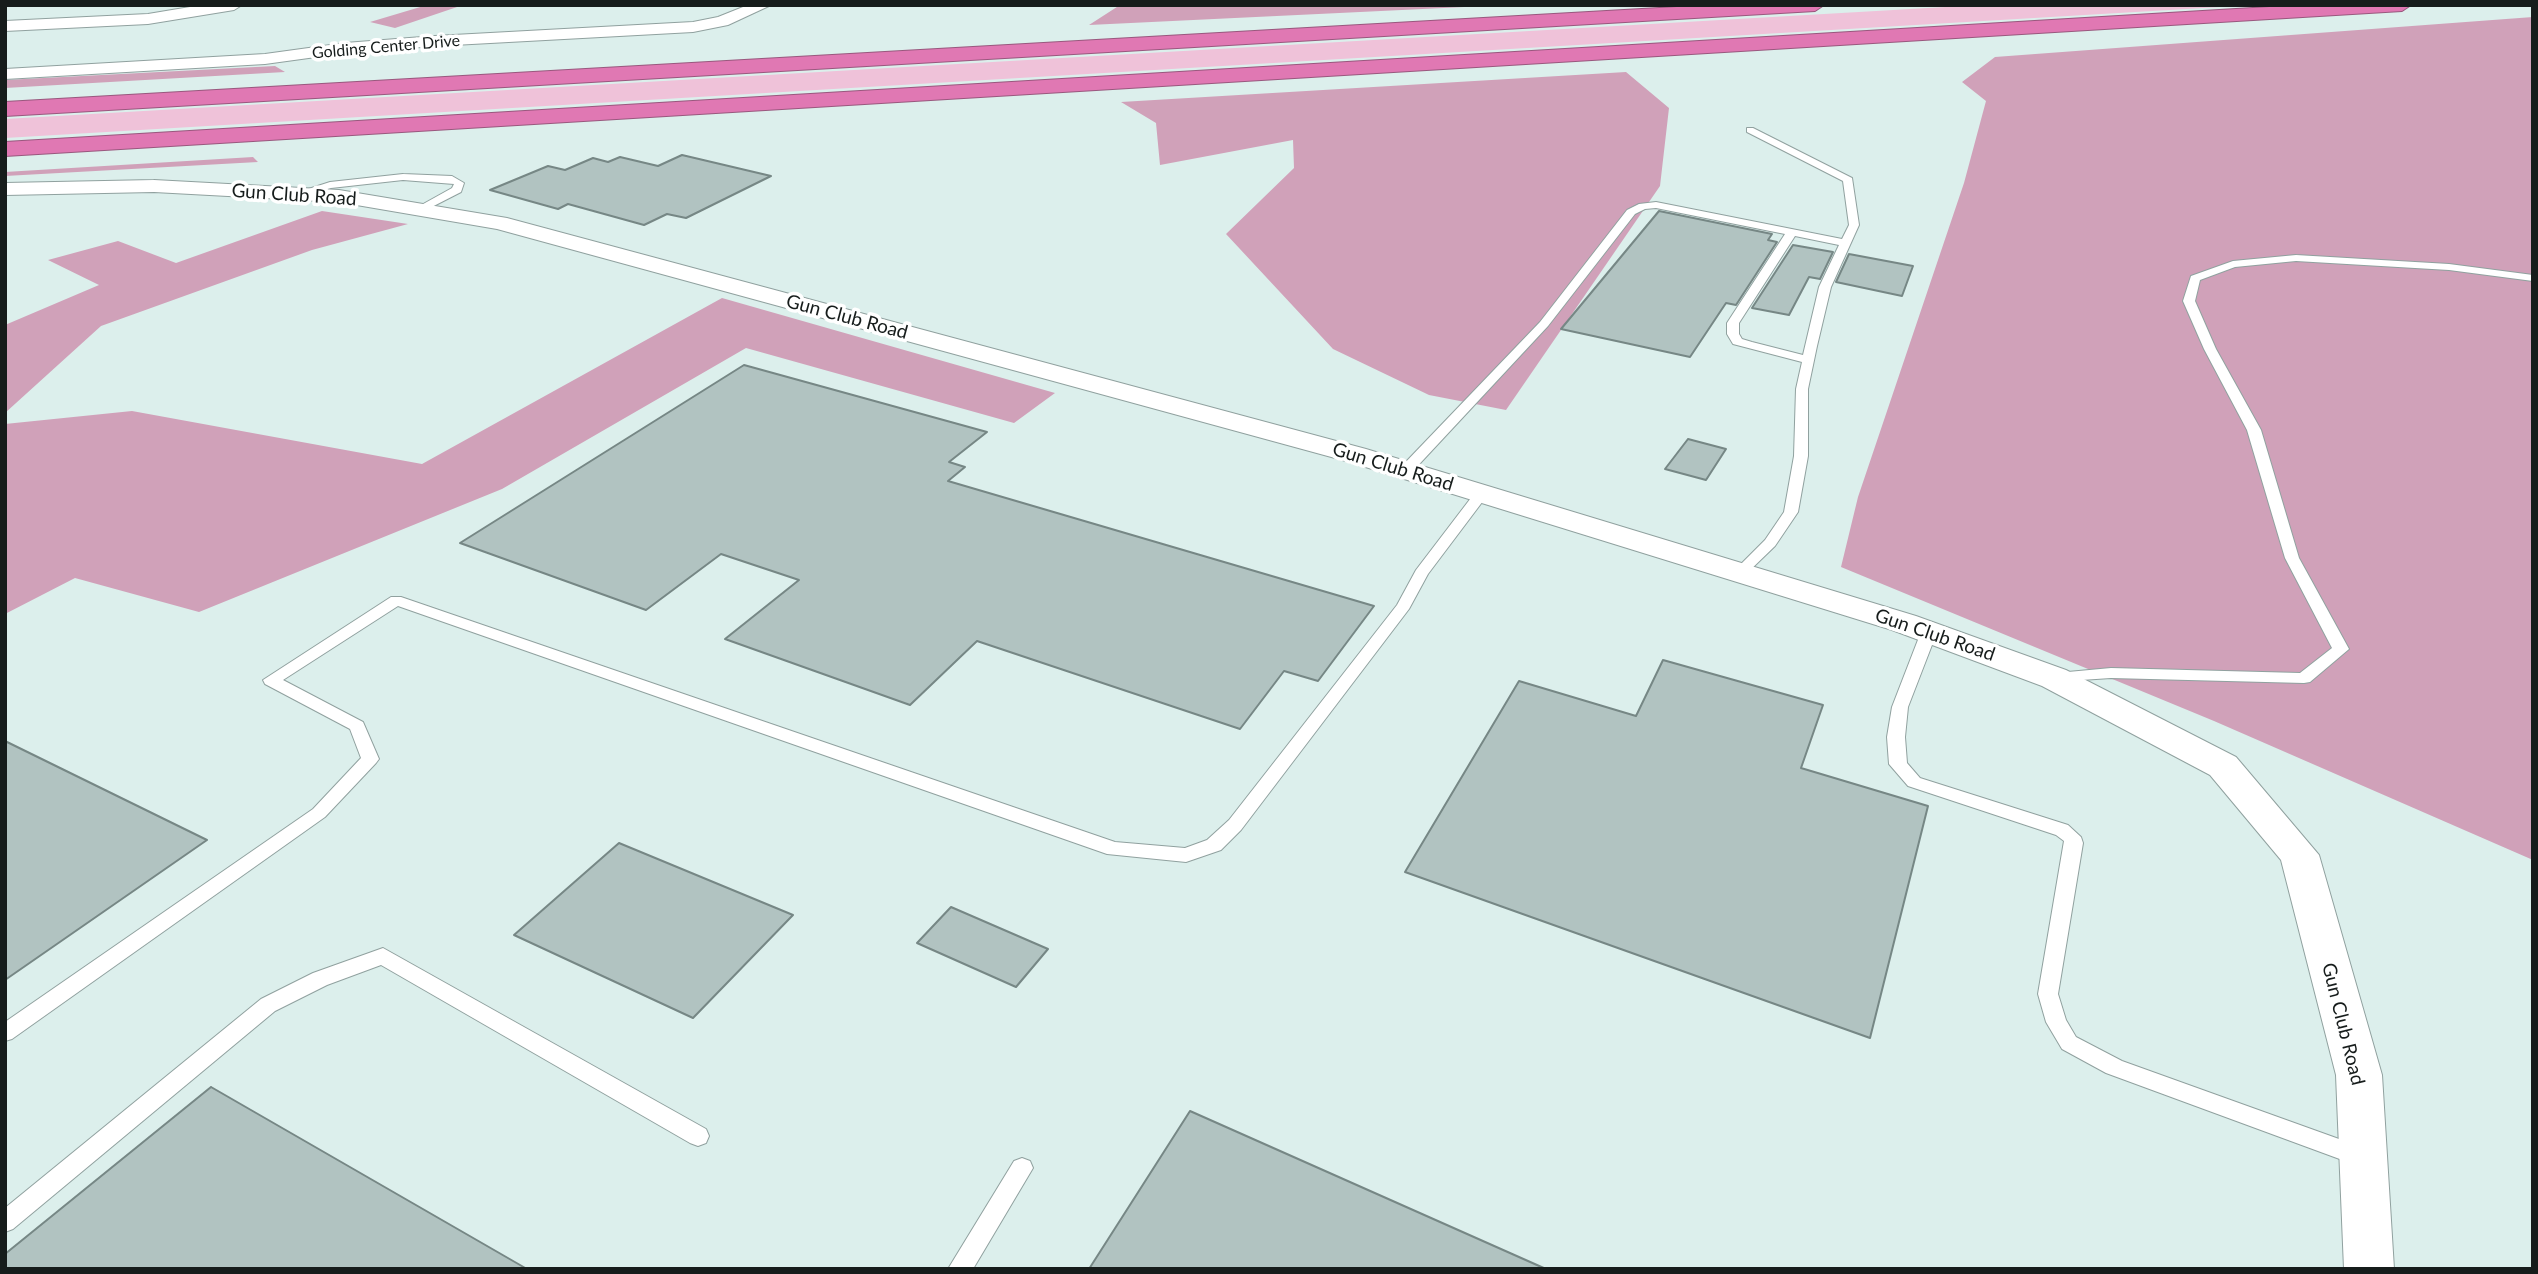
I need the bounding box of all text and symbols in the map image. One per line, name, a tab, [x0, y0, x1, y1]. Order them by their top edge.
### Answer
street label: Golding Center Drive	[311, 31, 461, 63]
street label: Gun Club Road	[231, 179, 357, 211]
street label: Gun Club Road	[784, 290, 910, 344]
street label: Gun Club Road	[1330, 438, 1456, 496]
street label: Gun Club Road	[1872, 604, 1998, 666]
street label: Gun Club Road	[2317, 961, 2369, 1087]

